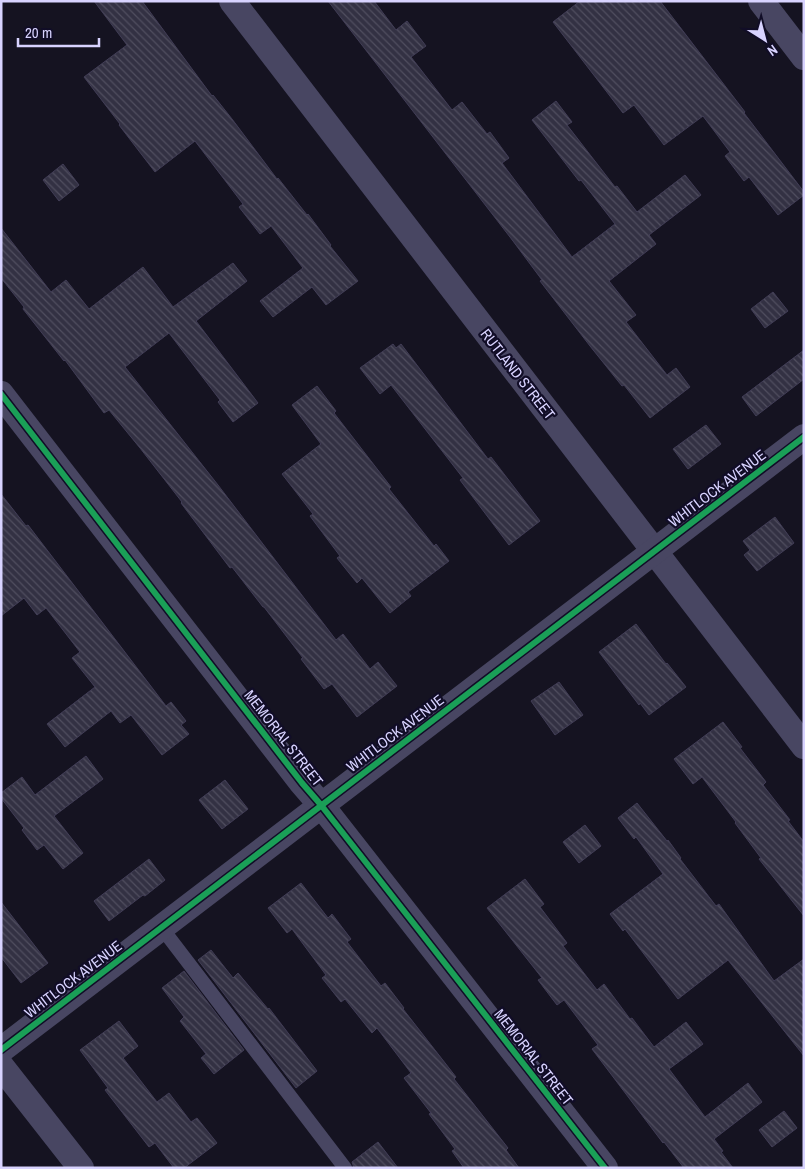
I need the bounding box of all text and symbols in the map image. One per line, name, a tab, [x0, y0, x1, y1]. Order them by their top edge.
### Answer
scale bar	[18, 15, 99, 47]
north arrow	[740, 15, 790, 65]
text: 20 m	[25, 22, 52, 43]
text: N	[764, 41, 781, 60]
street label: RUTLAND STREET	[476, 324, 560, 424]
street label: WHITLOCK AVENUE	[664, 444, 770, 532]
street label: MEMORIAL STREET	[240, 685, 329, 791]
street label: WHITLOCK AVENUE	[342, 689, 448, 777]
street label: WHITLOCK AVENUE	[20, 935, 126, 1023]
street label: MEMORIAL STREET	[490, 1004, 579, 1110]

